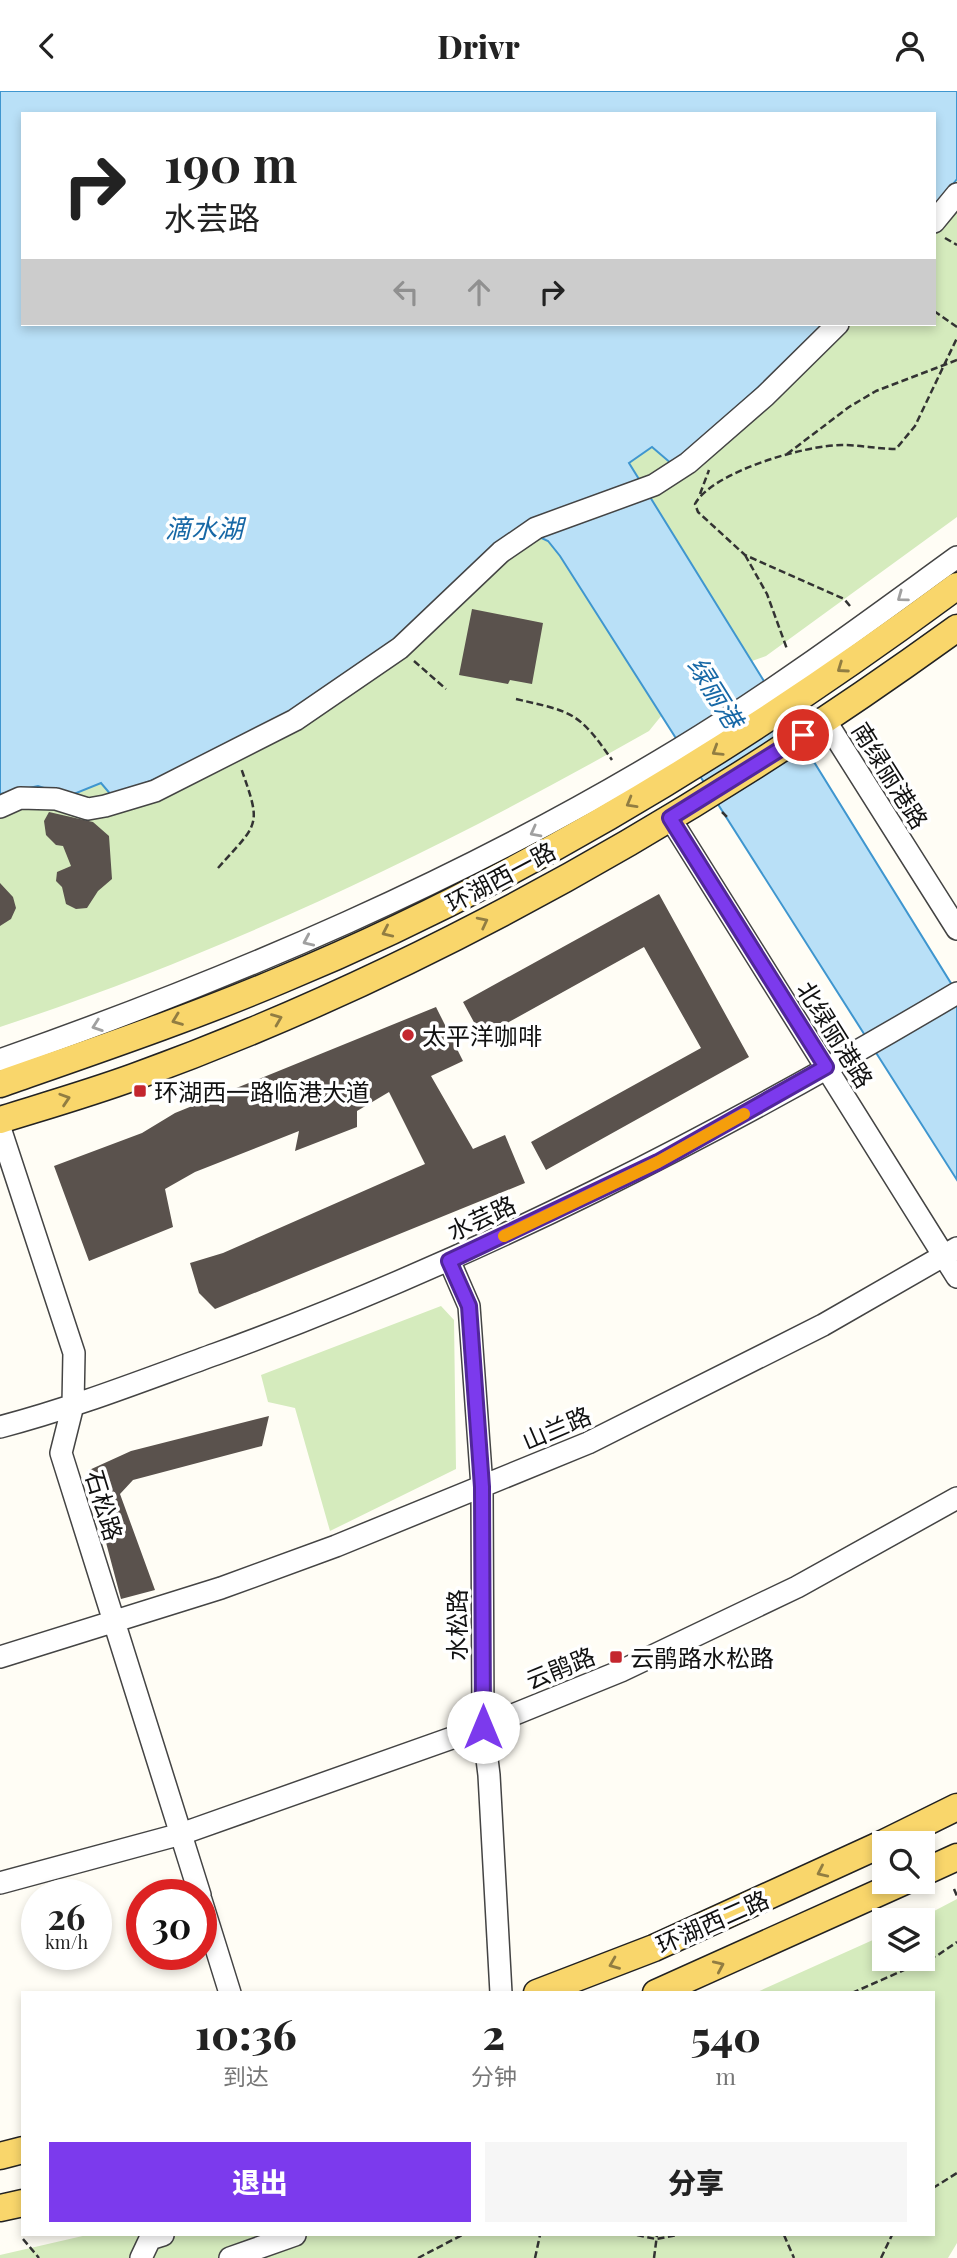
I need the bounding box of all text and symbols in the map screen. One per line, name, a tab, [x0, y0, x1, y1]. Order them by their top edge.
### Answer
text: Drivr	[437, 24, 520, 67]
icon: back	[28, 27, 66, 65]
icon: person	[891, 27, 929, 65]
text: 190 m	[164, 130, 297, 195]
icon: right	[49, 140, 140, 231]
text: 水芸路	[164, 195, 260, 238]
icon: left	[387, 273, 425, 311]
icon: ahead	[460, 273, 498, 311]
icon: right	[533, 273, 571, 311]
water label: 滴水湖	[165, 510, 247, 545]
one-way arrow	[897, 588, 910, 601]
water label: 绿丽港	[680, 650, 754, 738]
one-way arrow	[837, 660, 850, 672]
pin	[773, 705, 833, 765]
icon: arrive	[784, 716, 822, 754]
street label: 南绿丽港路	[846, 716, 936, 834]
one-way arrow	[712, 742, 725, 755]
one-way arrow	[625, 794, 638, 807]
one-way arrow	[530, 823, 542, 837]
street label: 环湖西一路	[440, 834, 560, 918]
one-way arrow	[476, 916, 488, 930]
one-way arrow	[382, 924, 394, 938]
one-way arrow	[303, 933, 315, 947]
street label: 北绿丽港路	[791, 975, 881, 1093]
one-way arrow	[172, 1012, 184, 1026]
one-way arrow	[271, 1013, 283, 1027]
one-way arrow	[91, 1018, 103, 1032]
place label: 太平洋咖啡	[422, 1019, 542, 1051]
marker: 太平洋咖啡	[400, 1027, 416, 1043]
place label: 环湖西一路临港大道	[154, 1075, 370, 1107]
marker: 环湖西一路临港大道	[132, 1083, 148, 1099]
one-way arrow	[59, 1093, 71, 1108]
street label: 水芸路	[442, 1187, 520, 1247]
street label: 山兰路	[517, 1398, 595, 1456]
street label: 石松路	[79, 1466, 131, 1544]
street label: 水松路	[440, 1589, 472, 1661]
street label: 云鹃路	[521, 1639, 599, 1695]
place label: 云鹃路水松路	[630, 1641, 774, 1673]
marker: 云鹃路水松路	[608, 1649, 624, 1665]
position arrow	[446, 1690, 520, 1764]
map controls	[872, 1831, 935, 1971]
button: search	[872, 1831, 935, 1894]
one-way arrow	[817, 1863, 829, 1877]
speed limit sign: 30	[126, 1879, 217, 1970]
street label: 环湖西二路	[651, 1882, 773, 1960]
text: 26	[48, 1892, 85, 1939]
button: layers	[872, 1908, 935, 1971]
text: km/h	[45, 1930, 88, 1954]
one-way arrow	[608, 1955, 620, 1969]
one-way arrow	[712, 1960, 724, 1974]
text: 10:36	[195, 2005, 297, 2061]
text: 2	[482, 2005, 505, 2061]
text: 540	[691, 2007, 761, 2063]
text: 到达	[223, 2060, 269, 2091]
text: 分钟	[471, 2060, 517, 2091]
text: m	[716, 2060, 736, 2091]
button: 退出	[49, 2142, 471, 2222]
button: 分享	[485, 2142, 907, 2222]

